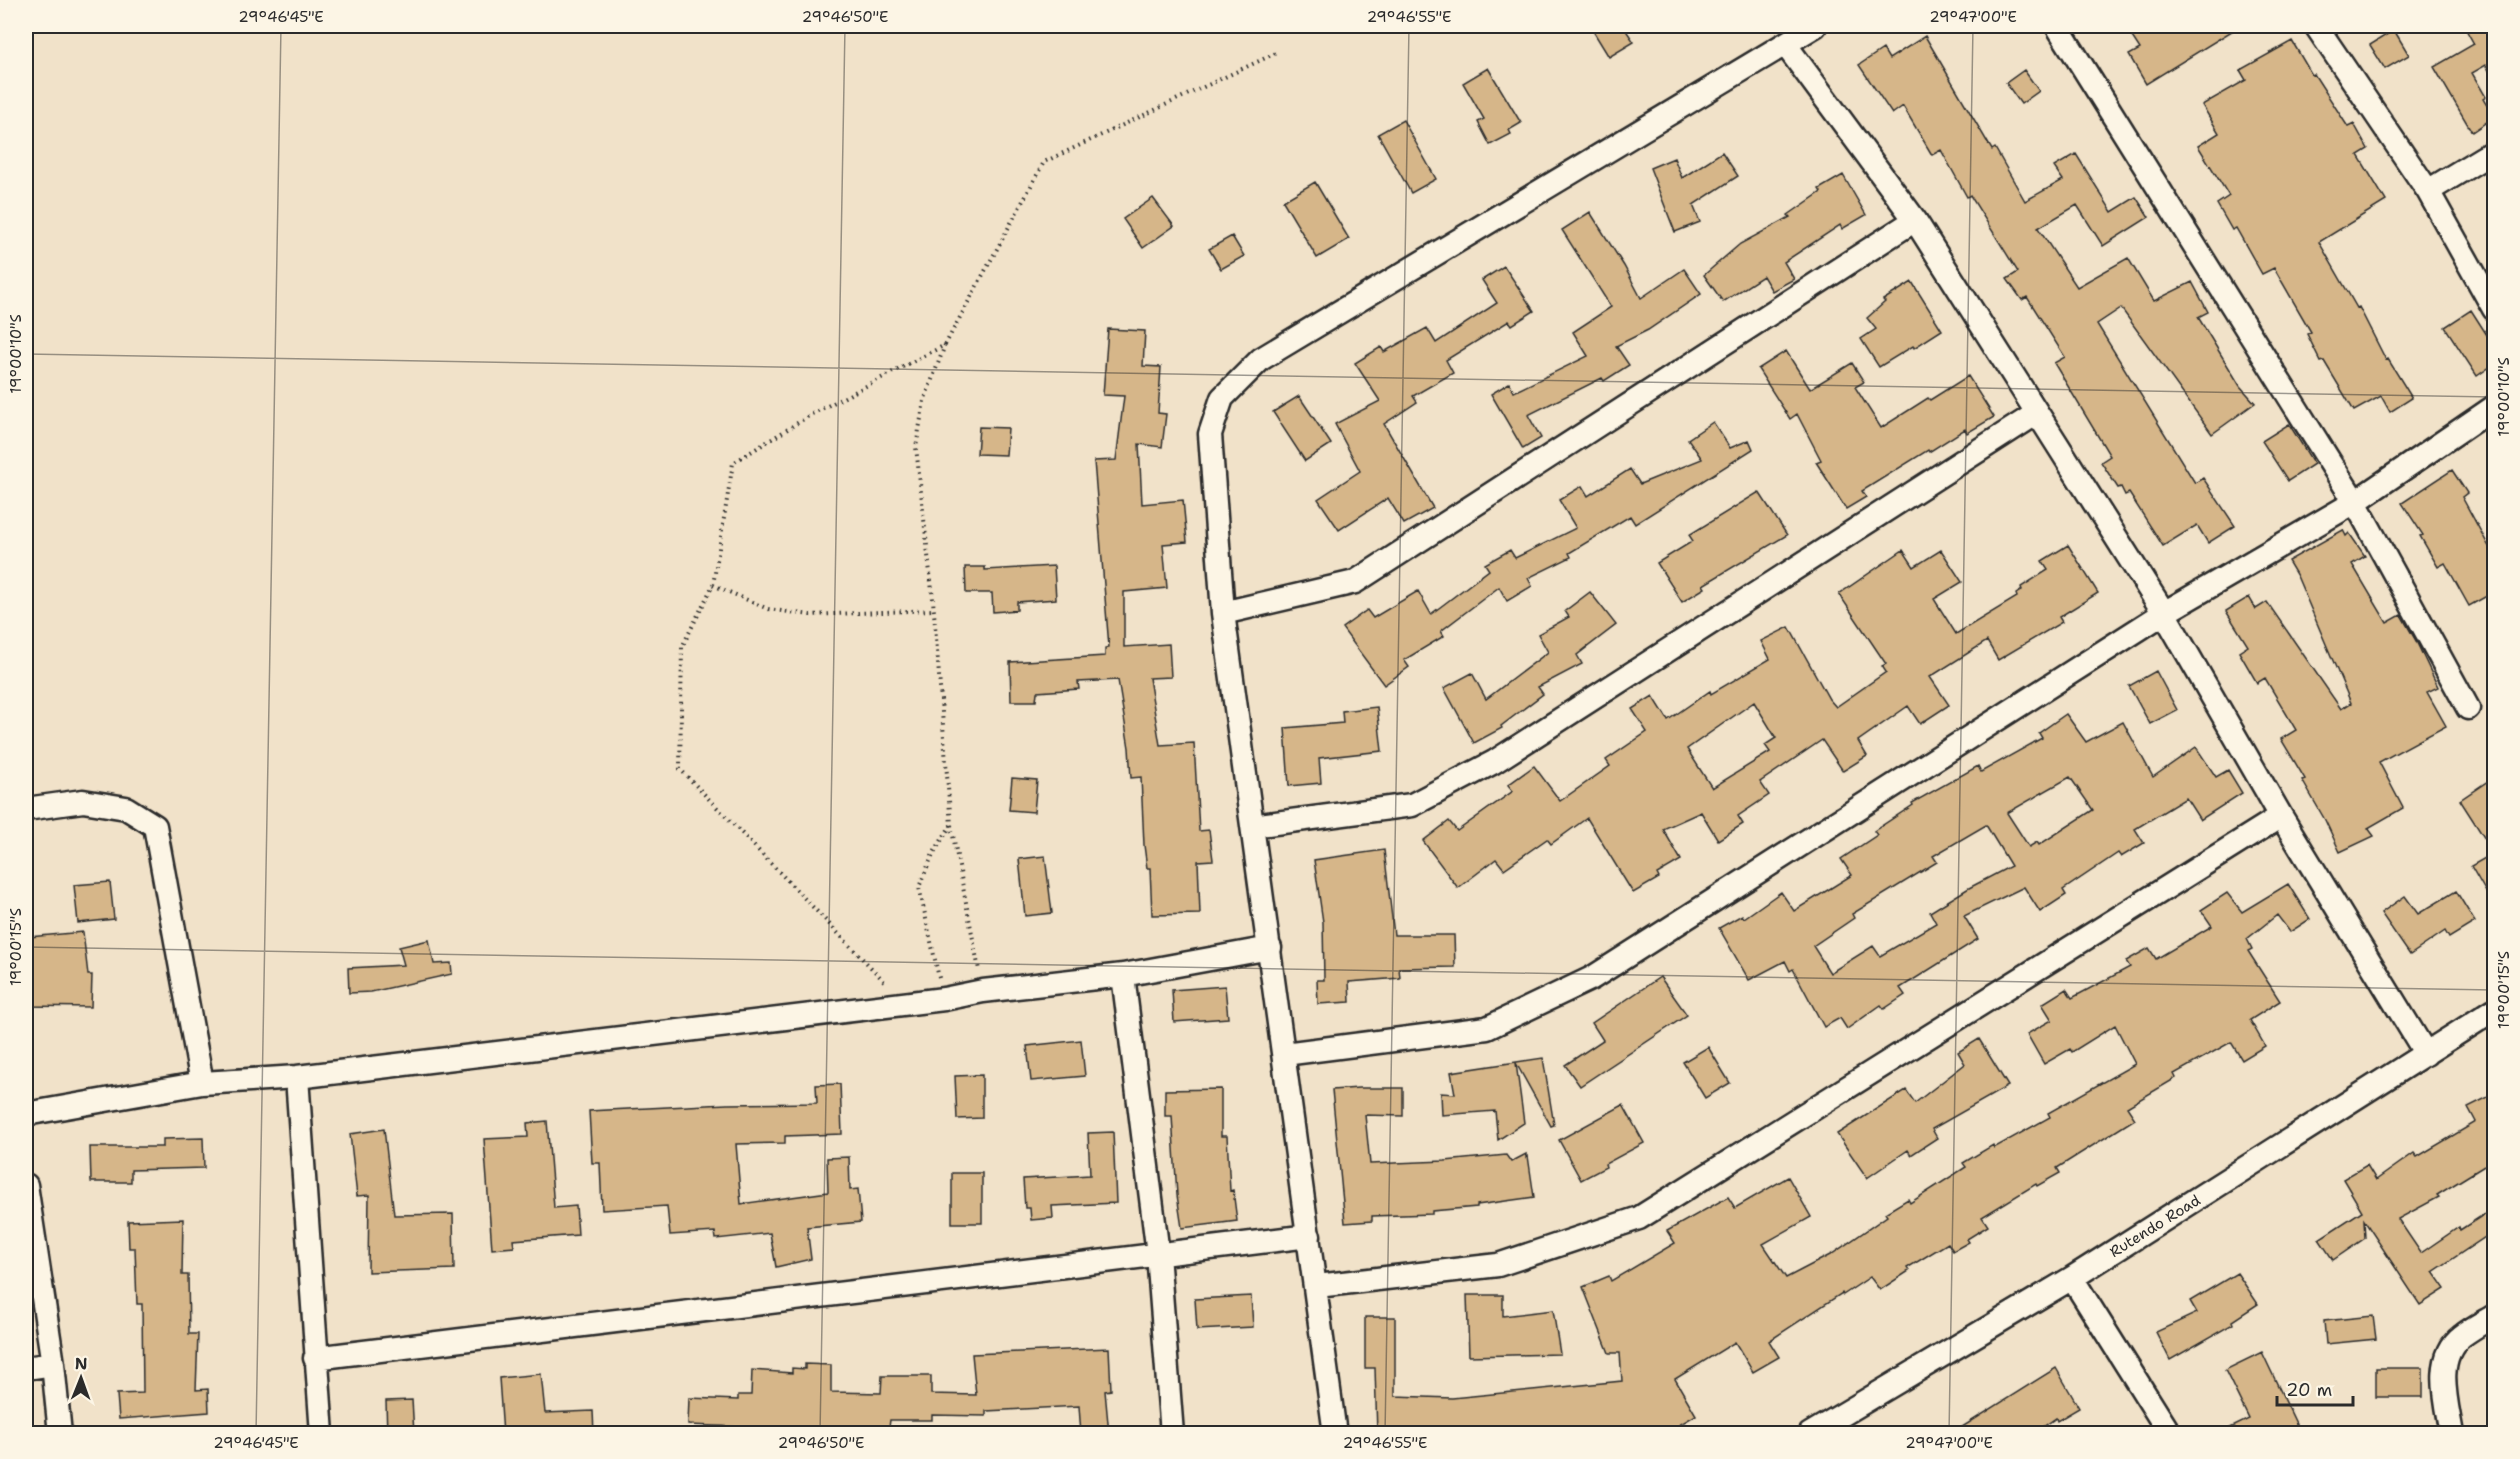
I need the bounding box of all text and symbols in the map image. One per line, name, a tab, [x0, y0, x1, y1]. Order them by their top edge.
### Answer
text: 29°46'45"E	[238, 7, 324, 27]
text: 29°46'50"E	[802, 7, 888, 27]
text: 29°46'55"E	[1367, 7, 1451, 27]
text: 29°47'00"E	[1929, 7, 2017, 27]
text: 19°00'10"S	[6, 314, 26, 394]
text: 19°00'10"S	[2494, 357, 2514, 437]
text: 19°00'15"S	[6, 908, 26, 986]
text: 19°00'15"S	[2494, 951, 2514, 1029]
street label: Rutendo Road	[2106, 1190, 2205, 1262]
north arrow	[51, 1348, 111, 1408]
text: N	[75, 1353, 88, 1374]
scale bar	[2277, 1369, 2354, 1407]
text: 20 m	[2286, 1378, 2332, 1402]
text: 29°46'45"E	[213, 1433, 299, 1453]
text: 29°46'50"E	[778, 1433, 864, 1453]
text: 29°46'55"E	[1343, 1433, 1427, 1453]
text: 29°47'00"E	[1905, 1433, 1993, 1453]

